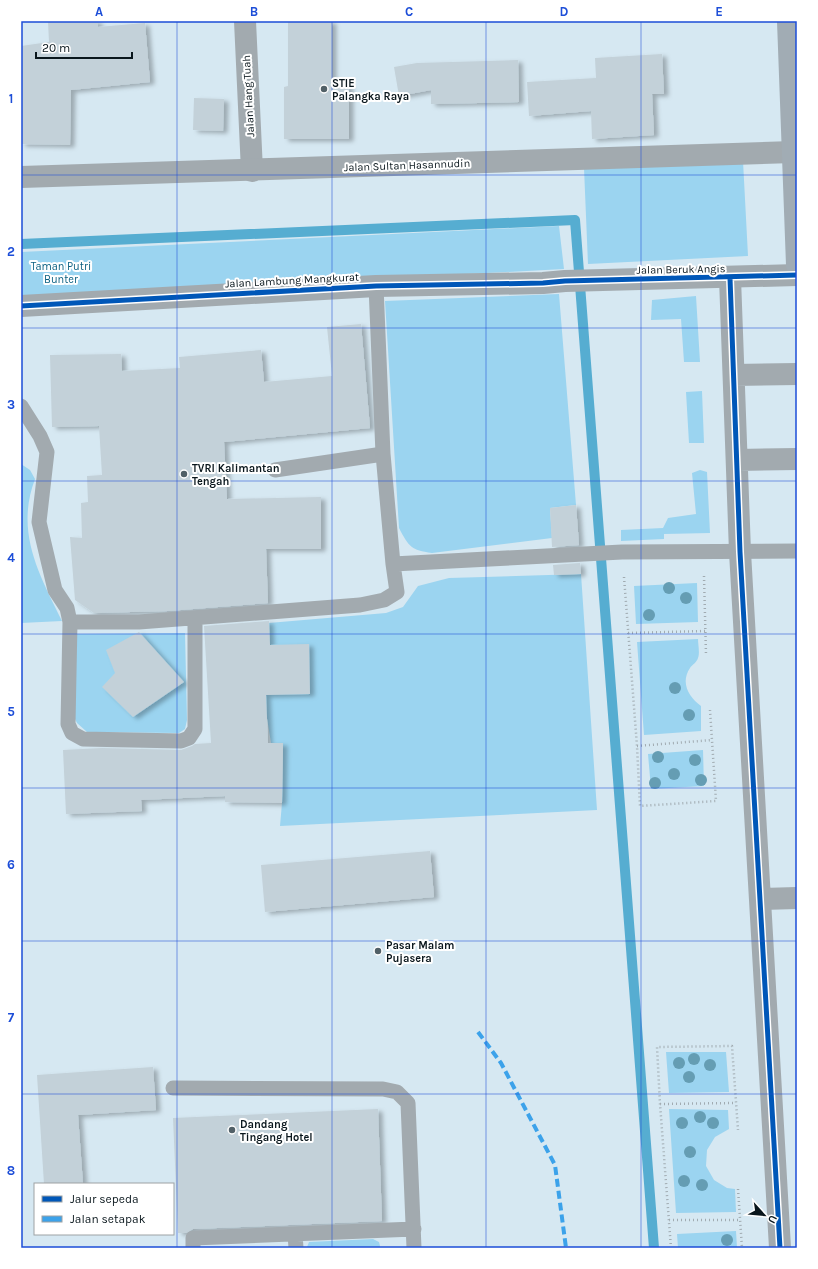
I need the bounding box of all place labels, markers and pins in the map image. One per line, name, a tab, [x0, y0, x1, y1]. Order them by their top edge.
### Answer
place label: STIE Palangka Raya	[332, 77, 409, 103]
marker: STIE Palangka Raya	[319, 84, 329, 94]
place label: TVRI Kalimantan Tengah	[192, 462, 280, 488]
marker: TVRI Kalimantan Tengah	[179, 469, 189, 479]
place label: Pasar Malam Pujasera	[386, 939, 454, 965]
marker: Pasar Malam Pujasera	[373, 946, 383, 956]
place label: Dandang Tingang Hotel	[240, 1118, 313, 1144]
marker: Dandang Tingang Hotel	[227, 1125, 237, 1135]

